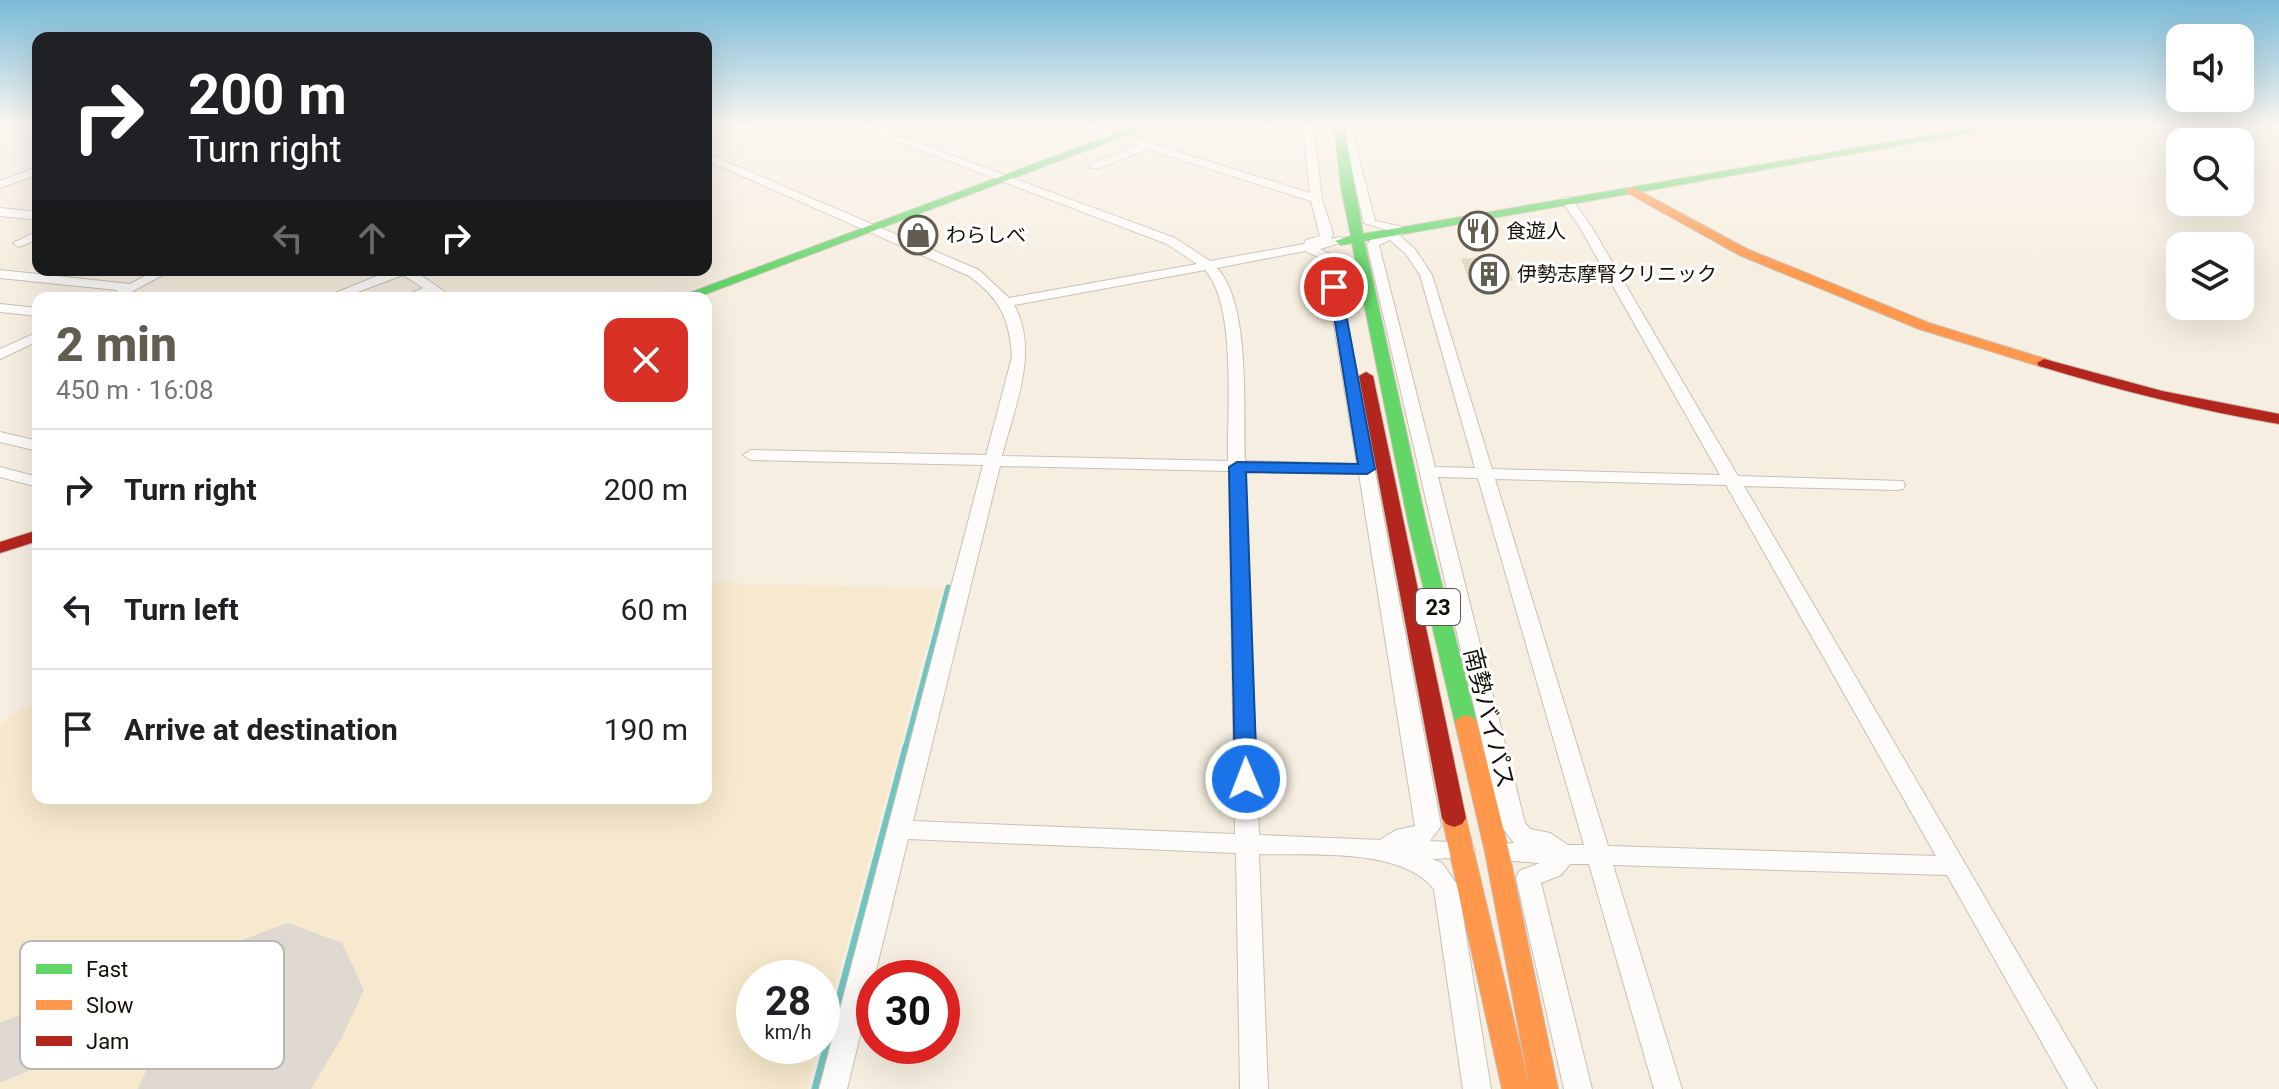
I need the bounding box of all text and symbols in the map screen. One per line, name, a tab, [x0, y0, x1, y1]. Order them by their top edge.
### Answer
map controls	[2166, 24, 2254, 320]
button: sound	[2166, 24, 2254, 112]
text: 200 m	[188, 62, 347, 128]
icon: right	[56, 64, 160, 168]
button: search	[2166, 128, 2254, 216]
text: Turn right	[188, 129, 341, 171]
restaurant icon: 食遊人	[1457, 210, 1499, 252]
shop icon: わらしべ	[897, 214, 939, 256]
icon: left	[266, 216, 310, 260]
icon: ahead	[350, 216, 394, 260]
icon: right	[434, 216, 478, 260]
place label: 食遊人	[1506, 219, 1566, 243]
place label: わらしべ	[946, 223, 1026, 247]
button: layers	[2166, 232, 2254, 320]
pin	[1300, 253, 1368, 321]
building icon: 伊勢志摩腎クリニック	[1468, 253, 1510, 295]
place label: 伊勢志摩腎クリニック	[1517, 262, 1717, 286]
icon: arrive	[1312, 265, 1356, 309]
text: 2 min	[56, 316, 177, 373]
button: close	[604, 318, 688, 402]
text: 450 m · 16:08	[56, 375, 214, 405]
icon: right	[56, 467, 100, 511]
text: Turn right	[124, 472, 257, 507]
text: 200 m	[604, 472, 688, 507]
icon: left	[56, 587, 100, 631]
road number: 23	[1416, 589, 1460, 625]
text: Turn left	[124, 592, 239, 627]
text: 60 m	[621, 592, 688, 627]
street label: 南勢バイパス	[1458, 645, 1520, 791]
icon: arrive	[56, 707, 100, 751]
text: Arrive at destination	[124, 712, 398, 747]
text: 190 m	[604, 712, 688, 747]
position arrow	[1204, 737, 1288, 821]
legend	[20, 941, 284, 1069]
text: Fast	[86, 957, 128, 982]
speed limit sign: 30	[856, 960, 960, 1064]
text: 28	[765, 978, 811, 1025]
text: Slow	[86, 993, 134, 1018]
text: km/h	[765, 1020, 811, 1044]
text: Jam	[86, 1029, 129, 1054]

